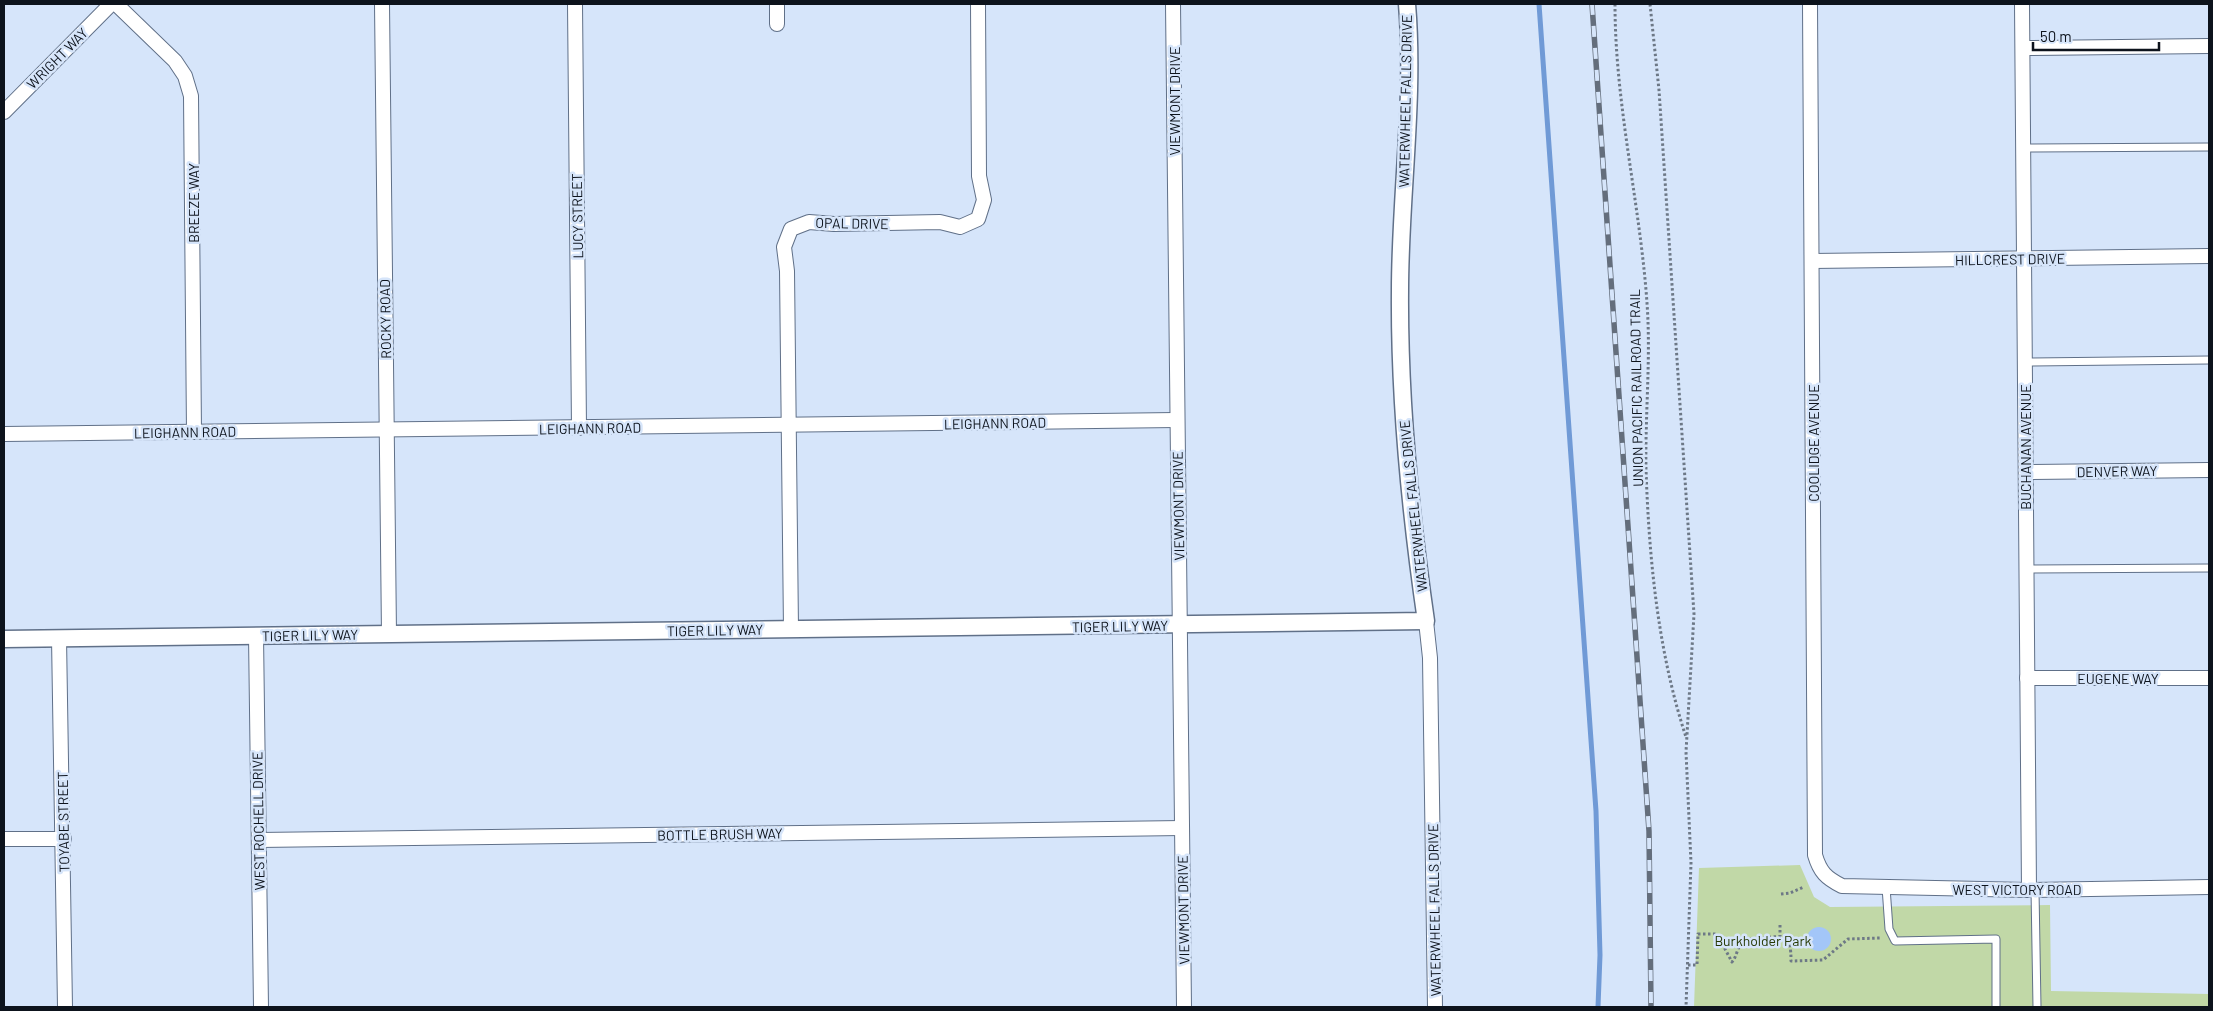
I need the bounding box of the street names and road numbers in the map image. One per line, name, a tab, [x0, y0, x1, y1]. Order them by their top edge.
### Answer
street label: WATERWHEEL FALLS DRIVE	[1395, 15, 1415, 187]
street label: WRIGHT WAY	[23, 24, 91, 92]
street label: VIEWMONT DRIVE	[1166, 46, 1183, 156]
street label: BREEZE WAY	[185, 163, 202, 243]
street label: LUCY STREET	[568, 173, 586, 259]
street label: OPAL DRIVE	[815, 214, 889, 232]
street label: HILLCREST DRIVE	[1955, 250, 2065, 268]
street label: ROCKY ROAD	[376, 279, 394, 359]
street label: UNION PACIFIC RAILROAD TRAIL	[1626, 289, 1646, 487]
street label: COOLIDGE AVENUE	[1805, 384, 1822, 502]
street label: BUCHANAN AVENUE	[2017, 384, 2034, 510]
street label: LEIGHANN ROAD	[944, 414, 1046, 432]
street label: LEIGHANN ROAD	[539, 419, 641, 437]
street label: WATERWHEEL FALLS DRIVE	[1396, 419, 1430, 593]
street label: LEIGHANN ROAD	[134, 423, 236, 441]
street label: VIEWMONT DRIVE	[1169, 451, 1187, 561]
street label: DENVER WAY	[2076, 462, 2158, 480]
street label: TIGER LILY WAY	[1072, 617, 1168, 635]
street label: TIGER LILY WAY	[667, 621, 763, 639]
street label: TIGER LILY WAY	[262, 626, 358, 644]
street label: EUGENE WAY	[2077, 670, 2159, 687]
street label: WEST ROCHELL DRIVE	[248, 752, 268, 890]
street label: TOYABE STREET	[54, 772, 72, 872]
street label: BOTTLE BRUSH WAY	[657, 824, 783, 844]
street label: WATERWHEEL FALLS DRIVE	[1424, 824, 1444, 996]
street label: VIEWMONT DRIVE	[1174, 855, 1192, 965]
street label: WEST VICTORY ROAD	[1952, 881, 2082, 898]

